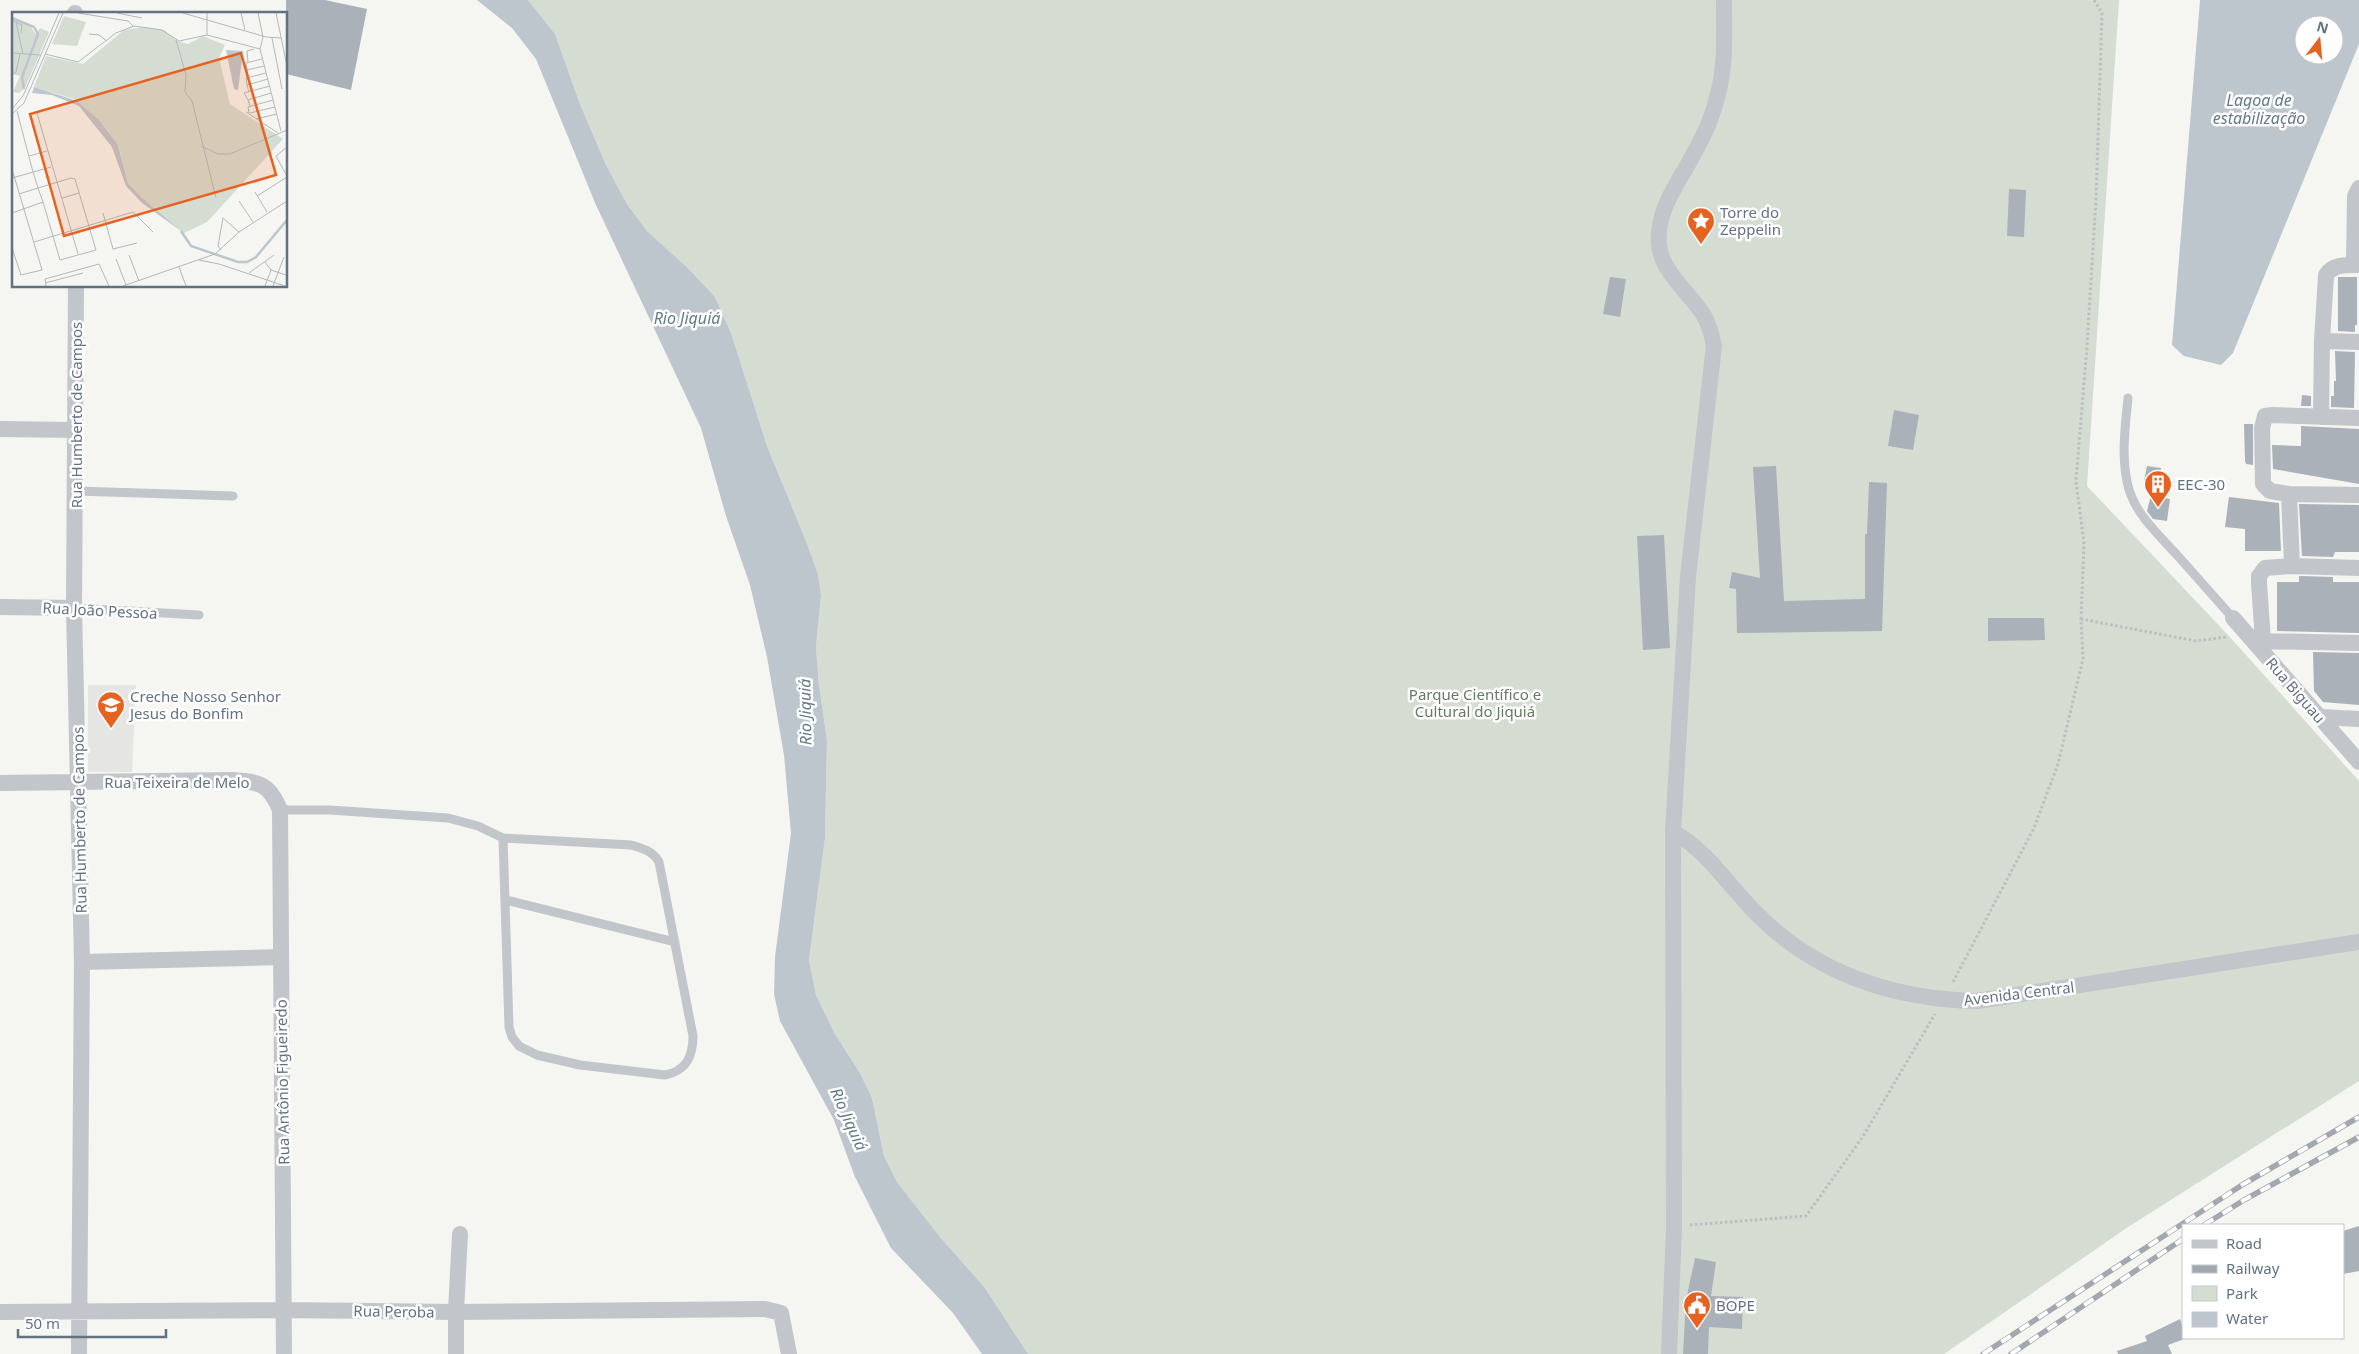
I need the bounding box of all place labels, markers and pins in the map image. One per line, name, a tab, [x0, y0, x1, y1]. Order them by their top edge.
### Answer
place label: Torre do Zeppelin	[1720, 202, 1781, 239]
place icon: Torre do Zeppelin	[1686, 206, 1716, 245]
building icon: EEC-30	[2143, 469, 2173, 508]
place label: EEC-30	[2177, 474, 2225, 494]
place label: Creche Nosso Senhor Jesus do Bonfim	[128, 686, 281, 723]
school or university icon: Creche Nosso Senhor Jesus do Bonfim	[96, 690, 126, 729]
public building icon: BOPE	[1682, 1290, 1712, 1329]
place label: BOPE	[1716, 1295, 1755, 1315]

